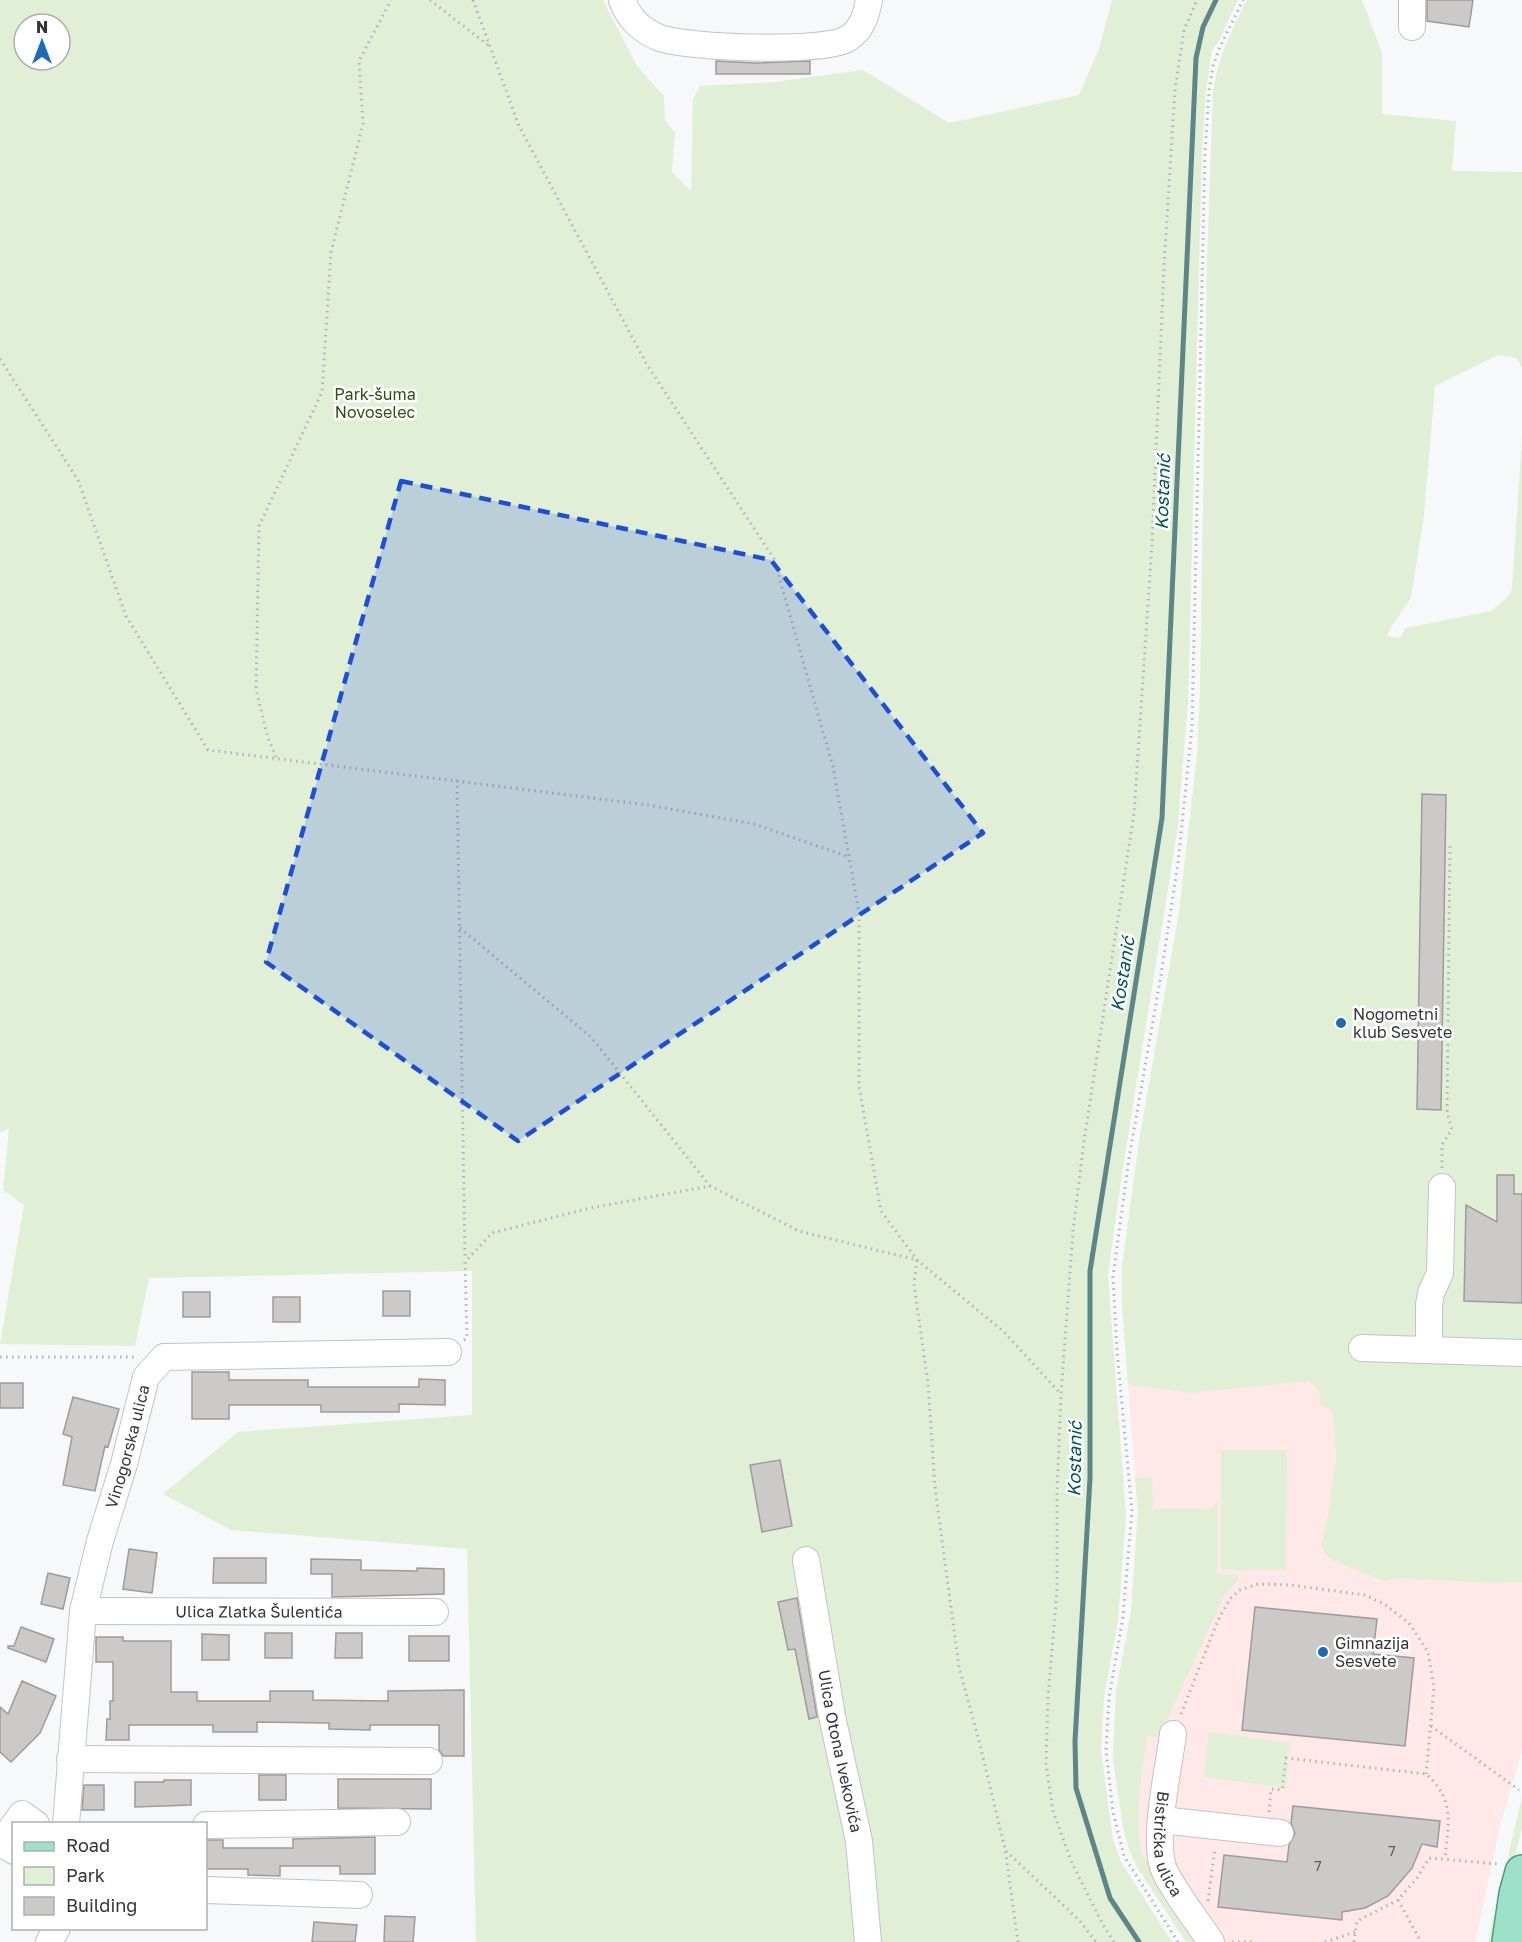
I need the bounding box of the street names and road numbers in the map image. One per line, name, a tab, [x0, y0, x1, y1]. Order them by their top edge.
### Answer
street label: Vinogorska ulica	[101, 1383, 154, 1511]
street label: Ulica Zlatka Šulentića	[175, 1601, 343, 1622]
street label: Ulica Otona Ivekovića	[814, 1668, 867, 1834]
street label: Bistrička ulica	[1150, 1790, 1187, 1900]

